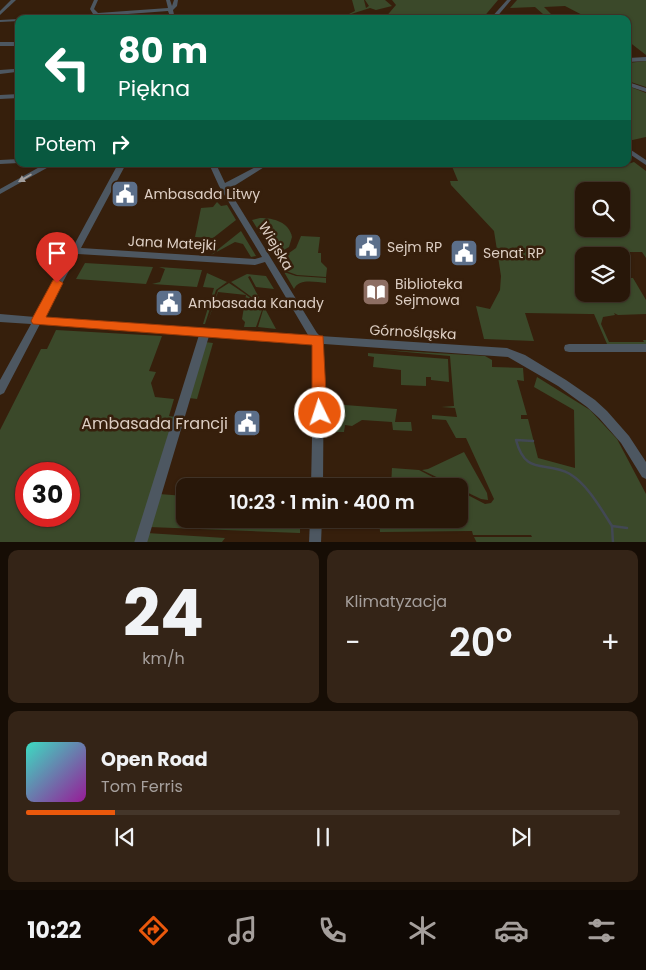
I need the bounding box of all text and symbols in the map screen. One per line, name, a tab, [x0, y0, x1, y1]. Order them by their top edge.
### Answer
text: 80 m	[118, 26, 208, 75]
icon: left	[35, 35, 100, 100]
text: Piękna	[118, 73, 190, 104]
icon: right	[106, 130, 134, 158]
text: Potem	[35, 131, 96, 158]
one-way arrow	[18, 174, 32, 183]
public building icon: Ambasada Litwy	[110, 179, 140, 209]
map controls	[575, 182, 630, 302]
button: search	[575, 182, 630, 237]
place label: Ambasada Litwy	[144, 184, 260, 204]
street label: Wiejska	[254, 218, 298, 274]
street label: Jana Matejki	[127, 231, 217, 255]
pin	[36, 232, 78, 283]
public building icon: Sejm RP	[353, 232, 383, 262]
place label: Sejm RP	[387, 237, 442, 257]
public building icon: Senat RP	[449, 238, 479, 268]
icon: arrive	[43, 239, 71, 267]
place label: Senat RP	[483, 243, 544, 263]
button: layers	[575, 247, 630, 302]
place label: Biblioteka Sejmowa	[395, 274, 463, 310]
library icon: Biblioteka Sejmowa	[361, 277, 391, 307]
public building icon: Ambasada Kanady	[154, 288, 184, 318]
place label: Ambasada Kanady	[188, 293, 324, 313]
street label: Górnośląska	[369, 320, 457, 344]
position arrow	[293, 386, 345, 438]
public building icon: Ambasada Francji	[232, 408, 262, 438]
place label: Ambasada Francji	[81, 412, 228, 435]
speed limit sign: 30	[15, 462, 80, 527]
text: 10:23 · 1 min · 400 m	[229, 489, 415, 516]
text: 24	[123, 568, 204, 659]
text: Klimatyzacja	[345, 590, 447, 613]
text: 20°	[449, 616, 512, 669]
text: −	[345, 623, 360, 662]
text: +	[601, 623, 620, 662]
text: km/h	[142, 647, 185, 670]
text: Open Road	[101, 746, 208, 773]
text: Tom Ferris	[101, 775, 183, 798]
icon: previous	[111, 823, 139, 851]
icon: pause	[309, 823, 337, 851]
icon: next	[507, 823, 535, 851]
icon: directions	[136, 913, 171, 948]
icon: music	[225, 913, 260, 948]
icon: phone	[315, 913, 350, 948]
icon: climate	[405, 913, 440, 948]
icon: car	[494, 913, 529, 948]
icon: filters	[584, 913, 619, 948]
text: 10:22	[27, 915, 81, 946]

